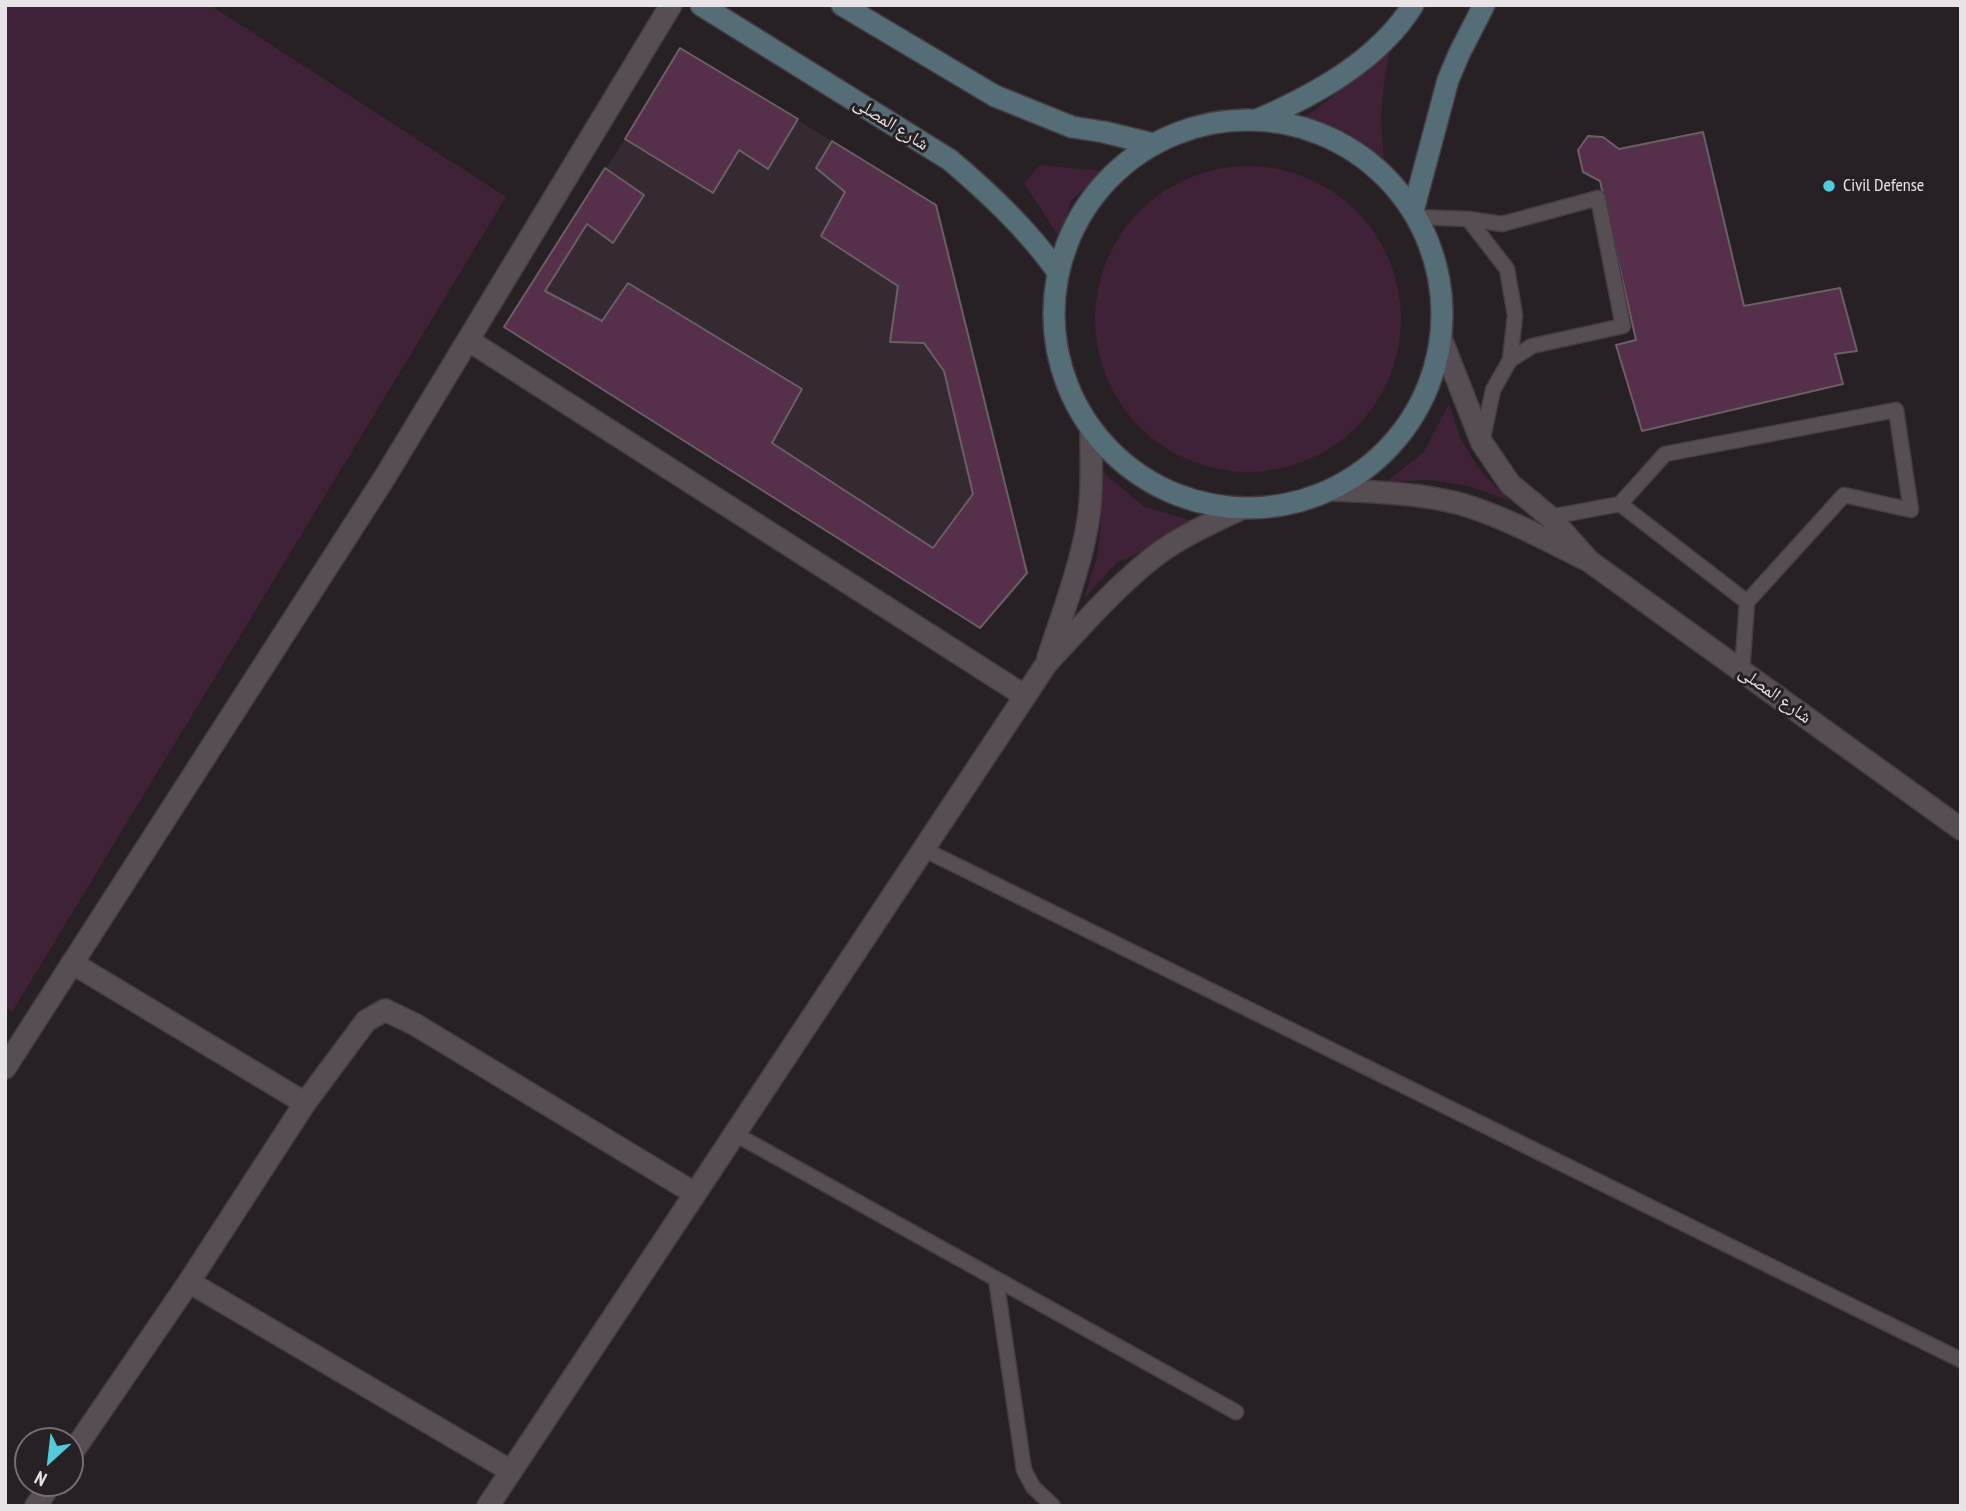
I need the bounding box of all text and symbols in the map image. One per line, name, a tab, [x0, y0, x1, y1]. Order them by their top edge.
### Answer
street label: شارع المصلى	[850, 92, 932, 156]
place label: Civil Defense	[1843, 175, 1924, 197]
marker: Civil Defense	[1821, 178, 1837, 194]
street label: شارع المصلى	[1735, 661, 1815, 729]
north arrow	[14, 1427, 84, 1497]
text: N	[30, 1466, 50, 1492]

